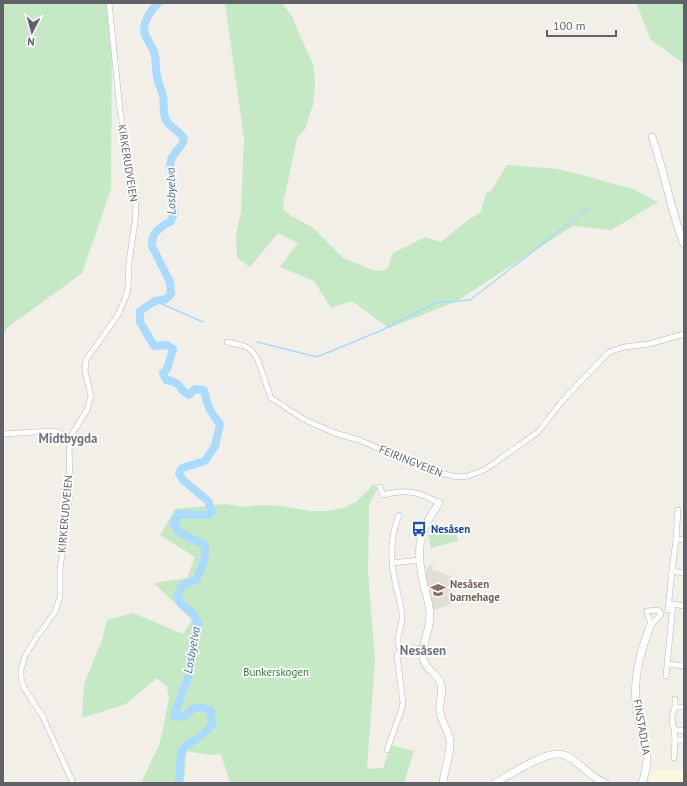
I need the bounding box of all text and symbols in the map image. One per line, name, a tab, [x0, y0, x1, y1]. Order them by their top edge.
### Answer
north arrow	[12, 12, 52, 52]
scale bar	[547, 12, 616, 38]
text: 100 m	[553, 18, 586, 33]
text: N	[27, 35, 35, 49]
street label: KIRKERUDVEIEN	[115, 123, 141, 203]
water label: Losbyelva	[163, 167, 178, 215]
district label: Midtbygda	[39, 430, 97, 447]
street label: FEIRINGVEIEN	[377, 442, 445, 480]
street label: KIRKERUDVEIEN	[55, 474, 75, 554]
bus stop icon: Nesåsen	[410, 520, 428, 538]
place label: Nesåsen	[431, 522, 470, 536]
place label: Nesåsen barnehage	[450, 577, 500, 604]
school or university icon: Nesåsen barnehage	[429, 581, 447, 599]
water label: Losbyelva	[180, 625, 203, 674]
district label: Nesåsen	[400, 642, 446, 659]
park label: Bunkerskogen	[243, 665, 309, 679]
street label: FINSTADLIA	[630, 698, 654, 757]

